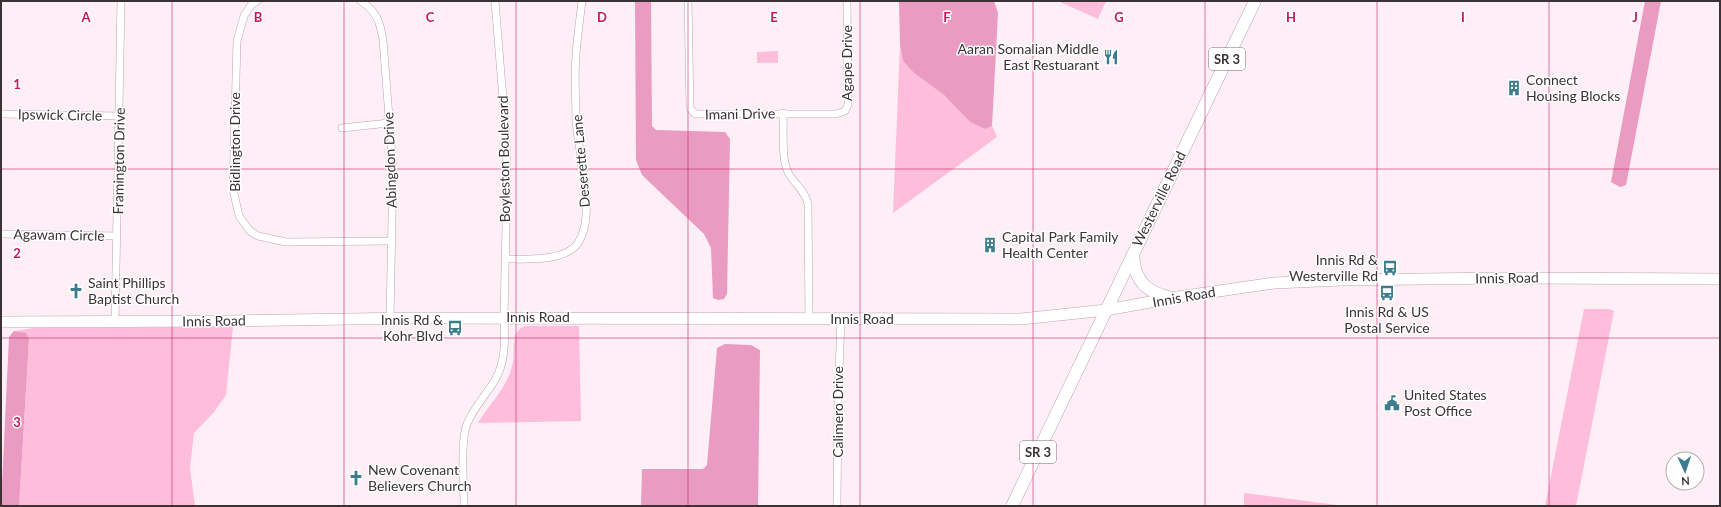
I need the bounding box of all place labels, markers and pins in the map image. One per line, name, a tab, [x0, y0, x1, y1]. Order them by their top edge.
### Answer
place label: Aaran Somalian Middle East Restuarant	[958, 40, 1099, 73]
restaurant icon: Aaran Somalian Middle East Restuarant	[1102, 48, 1120, 66]
place label: Connect Housing Blocks	[1526, 71, 1620, 104]
building icon: Connect Housing Blocks	[1505, 79, 1523, 97]
place label: Capital Park Family Health Center	[1002, 228, 1119, 261]
building icon: Capital Park Family Health Center	[981, 236, 999, 254]
place label: Innis Rd & Westerville Rd	[1289, 251, 1378, 284]
bus stop icon: Innis Rd & Westerville Rd	[1381, 259, 1399, 277]
place label: Saint Phillips Baptist Church	[88, 274, 179, 307]
church icon: Saint Phillips Baptist Church	[67, 282, 85, 300]
bus stop icon: Innis Rd & US Postal Service	[1378, 284, 1396, 302]
place label: Innis Rd & US Postal Service	[1344, 303, 1430, 336]
place label: Innis Rd & Kohr Blvd	[381, 311, 443, 344]
bus stop icon: Innis Rd & Kohr Blvd	[446, 319, 464, 337]
place label: United States Post Office	[1404, 386, 1487, 419]
public building icon: United States Post Office	[1383, 394, 1401, 412]
place label: New Covenant Believers Church	[368, 461, 472, 494]
church icon: New Covenant Believers Church	[347, 469, 365, 487]

